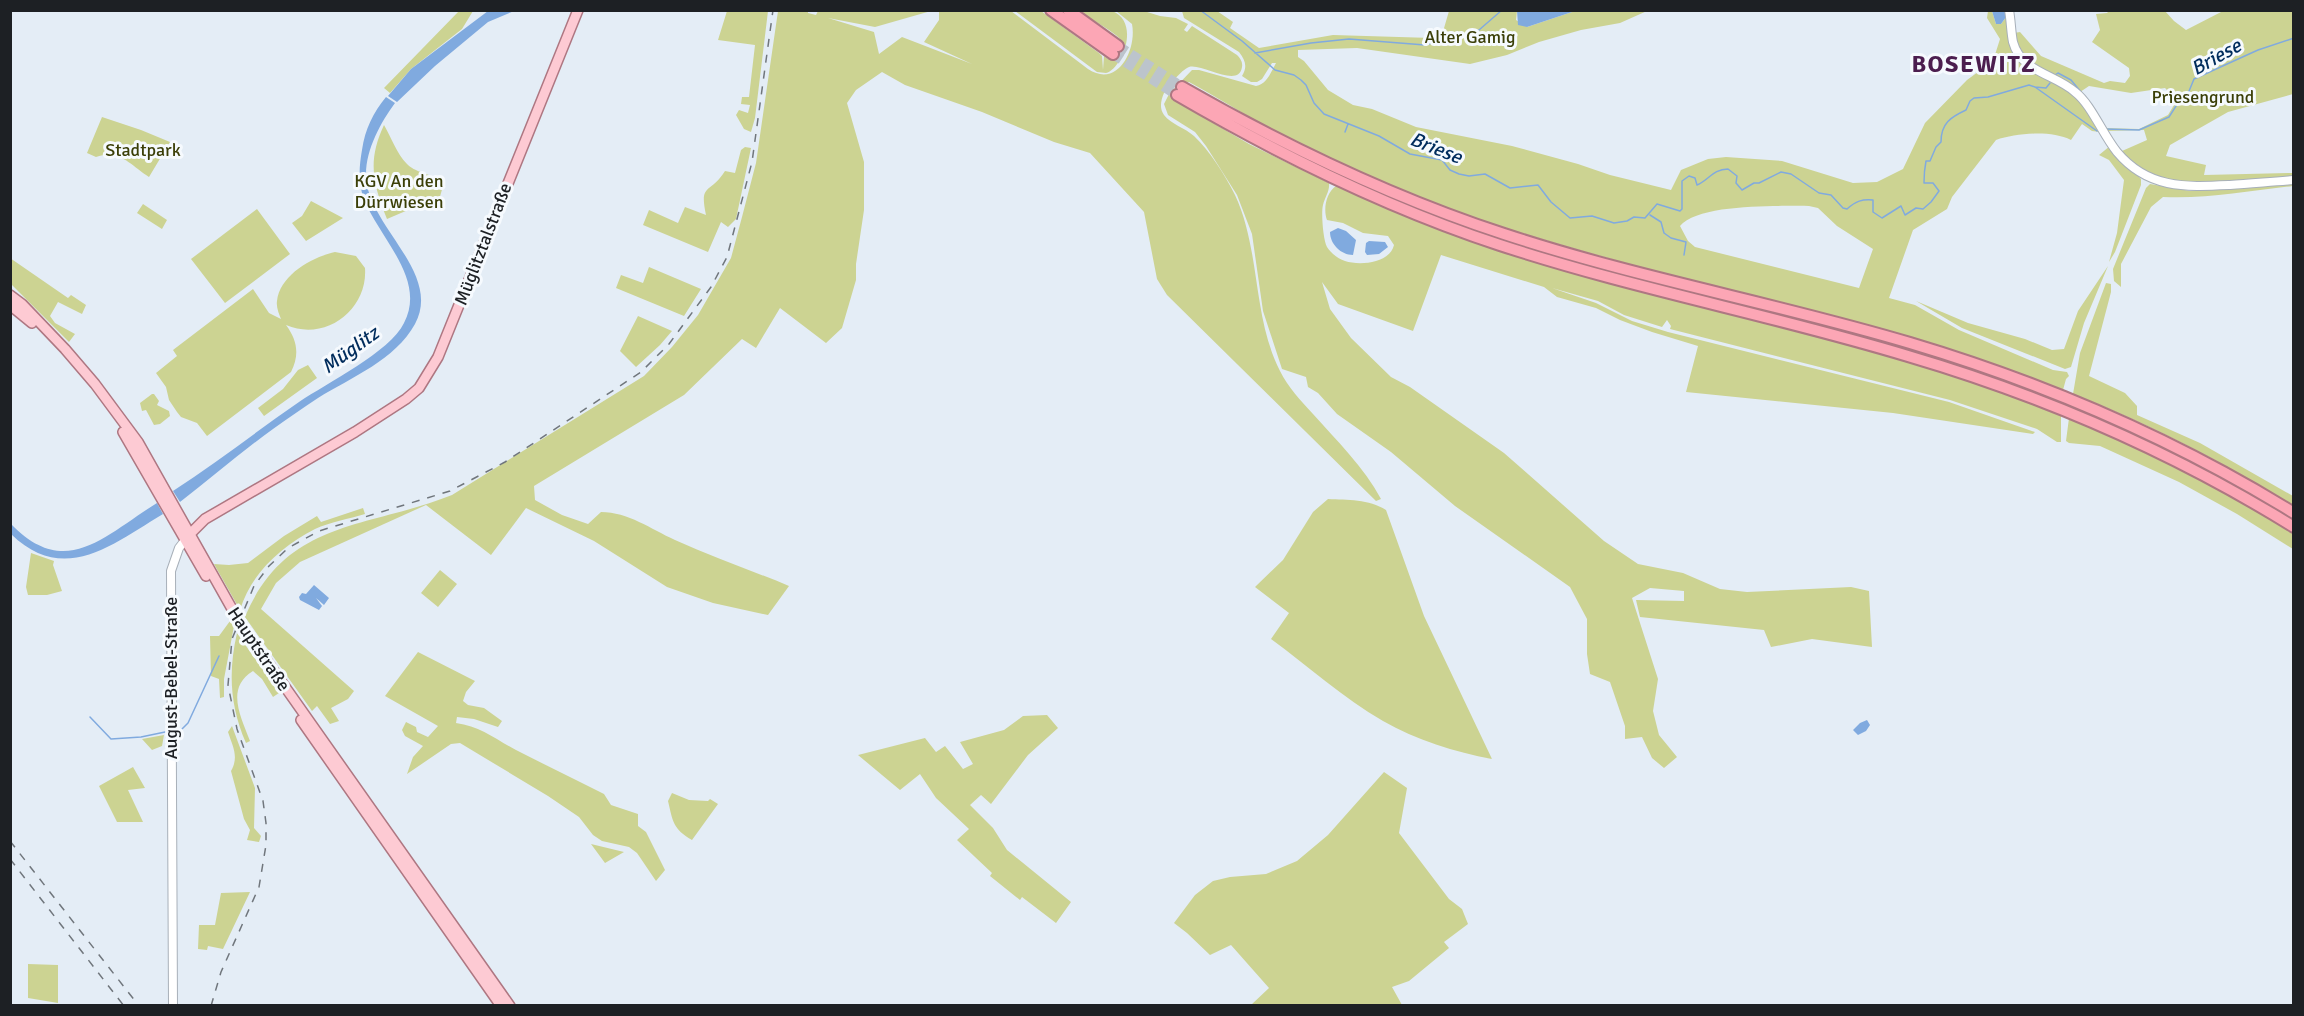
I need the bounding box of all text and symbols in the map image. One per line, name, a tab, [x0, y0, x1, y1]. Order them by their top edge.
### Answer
park label: Alter Gamig	[1425, 26, 1515, 48]
water label: Briese	[2186, 33, 2246, 81]
district label: BOSEWITZ	[1911, 49, 2037, 79]
park label: Priesengrund	[2152, 86, 2254, 108]
water label: Briese	[1406, 126, 1466, 170]
park label: Stadtpark	[105, 139, 181, 161]
park label: KGV An den Dürrwiesen	[354, 170, 444, 213]
street label: Müglitztalstraße	[450, 180, 516, 308]
water label: Müglitz	[316, 320, 385, 379]
street label: August-Bebel-Straße	[160, 597, 182, 759]
street label: Hauptstraße	[223, 603, 295, 695]

